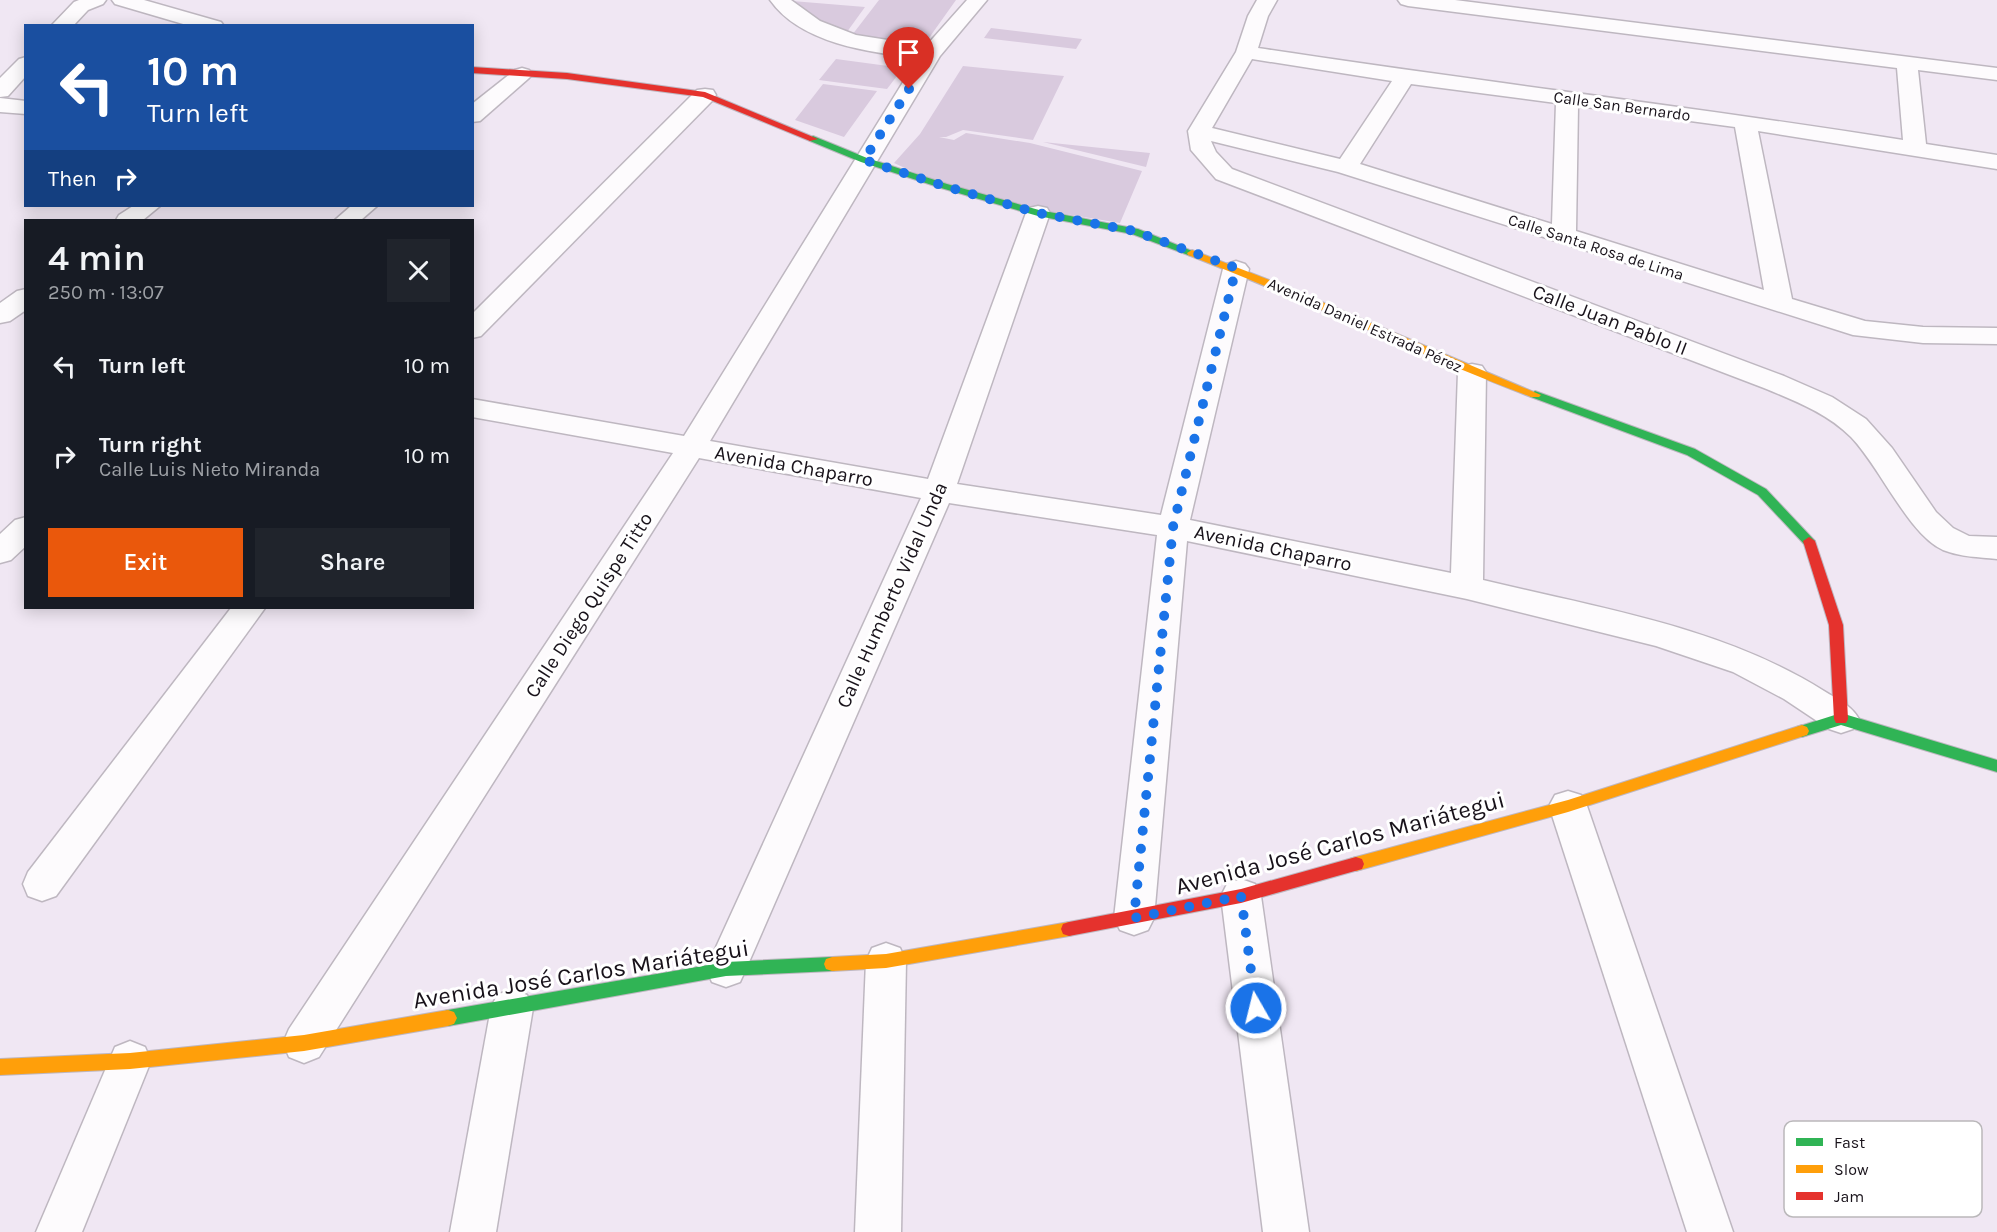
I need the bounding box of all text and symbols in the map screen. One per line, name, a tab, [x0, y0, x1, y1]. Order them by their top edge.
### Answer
pin	[883, 27, 934, 89]
icon: arrive	[892, 36, 925, 69]
text: 10 m	[147, 46, 239, 96]
icon: left	[48, 48, 126, 126]
street label: Calle San Bernardo	[1552, 87, 1692, 125]
text: Turn left	[147, 97, 248, 129]
icon: right	[109, 162, 142, 195]
text: Then	[48, 166, 97, 192]
street label: Calle Santa Rosa de Lima	[1506, 210, 1686, 284]
text: 4 min	[48, 237, 146, 279]
button: close	[387, 239, 450, 302]
street label: Avenida Daniel Estrada Pérez	[1265, 273, 1465, 377]
street label: Calle Juan Pablo II	[1529, 280, 1691, 360]
text: 250 m · 13:07	[48, 281, 164, 304]
icon: left	[48, 350, 81, 383]
text: Turn left	[99, 353, 186, 379]
text: 10 m	[404, 353, 450, 379]
text: Turn right	[99, 432, 202, 458]
icon: right	[48, 440, 81, 473]
street label: Avenida Chaparro	[713, 441, 875, 491]
text: 10 m	[404, 443, 450, 469]
text: Calle Luis Nieto Miranda	[99, 458, 320, 481]
street label: Calle Humberto Vidal Unda	[832, 479, 952, 711]
street label: Calle Diego Quispe Titto	[520, 508, 658, 702]
street label: Avenida Chaparro	[1192, 520, 1354, 576]
button: Exit	[48, 528, 243, 597]
button: Share	[255, 528, 450, 597]
street label: Avenida José Carlos Mariátegui	[1172, 786, 1508, 900]
street label: Avenida José Carlos Mariátegui	[411, 934, 751, 1014]
position arrow	[1224, 976, 1288, 1040]
legend	[1784, 1121, 1982, 1217]
text: Fast	[1834, 1133, 1865, 1152]
text: Slow	[1834, 1160, 1869, 1179]
text: Jam	[1834, 1187, 1864, 1206]

